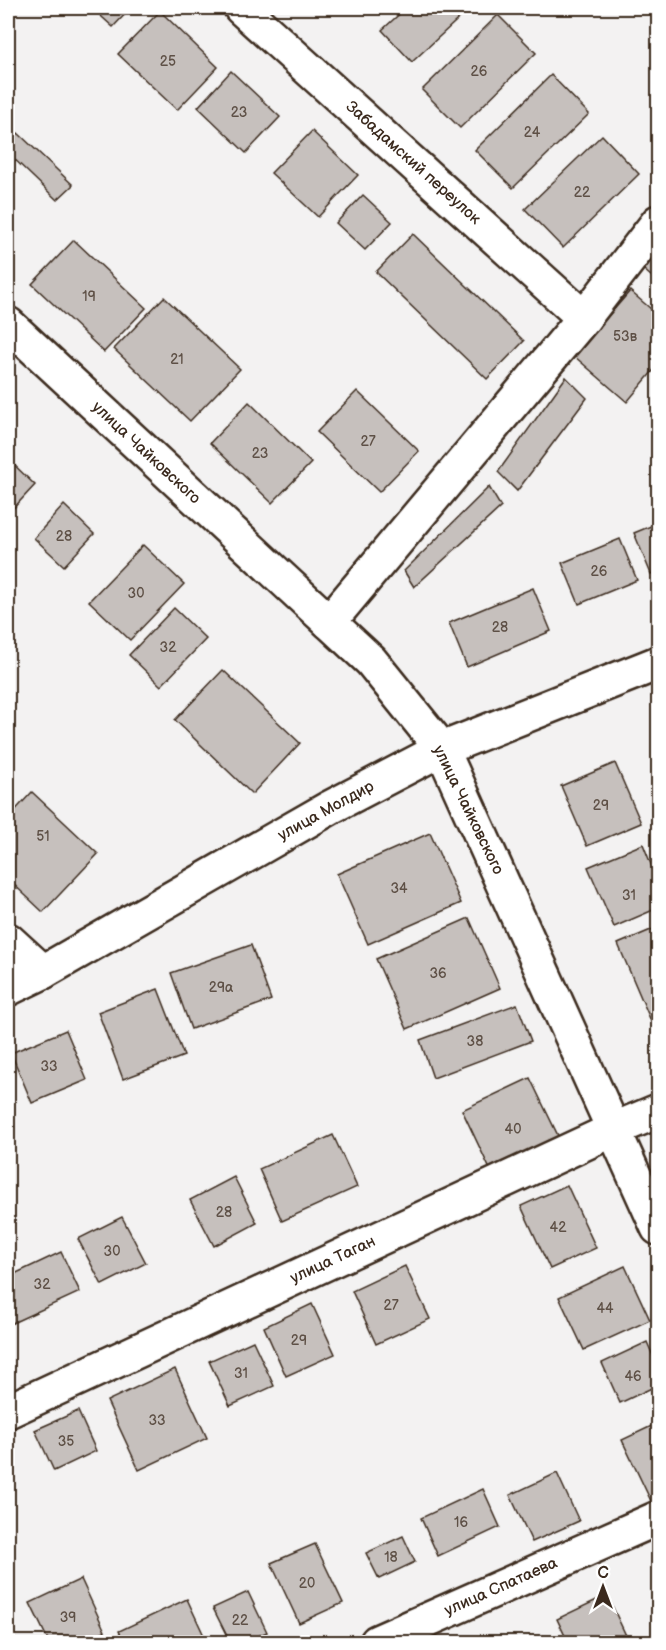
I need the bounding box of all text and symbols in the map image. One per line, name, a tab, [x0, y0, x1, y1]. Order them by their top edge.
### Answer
house number: 25	[160, 53, 176, 70]
house number: 26	[471, 63, 488, 80]
street label: Забадамский переулок	[342, 97, 485, 229]
house number: 23	[231, 104, 247, 121]
house number: 24	[524, 124, 541, 141]
house number: 22	[574, 184, 591, 201]
house number: 19	[82, 288, 96, 305]
house number: 53в	[613, 328, 638, 345]
house number: 21	[170, 351, 184, 368]
street label: улица Чайковского	[88, 398, 204, 508]
house number: 27	[360, 433, 376, 450]
house number: 23	[252, 445, 268, 462]
house number: 28	[56, 528, 72, 545]
house number: 26	[591, 563, 608, 580]
house number: 30	[128, 585, 144, 602]
house number: 28	[492, 619, 508, 636]
house number: 32	[160, 639, 177, 656]
street label: улица Чайковского	[428, 742, 508, 878]
street label: улица Молдир	[275, 777, 377, 845]
house number: 29	[593, 797, 609, 814]
house number: 51	[36, 828, 50, 845]
house number: 34	[390, 880, 408, 897]
house number: 31	[622, 887, 636, 904]
house number: 36	[429, 965, 447, 982]
house number: 29а	[209, 979, 234, 996]
house number: 38	[467, 1033, 483, 1050]
house number: 33	[40, 1058, 58, 1075]
house number: 40	[505, 1121, 521, 1138]
house number: 28	[216, 1204, 232, 1221]
house number: 42	[550, 1219, 567, 1236]
street label: улица Таган	[287, 1232, 379, 1288]
house number: 30	[104, 1243, 120, 1260]
house number: 32	[34, 1276, 51, 1293]
house number: 27	[383, 1297, 399, 1314]
house number: 44	[596, 1300, 614, 1317]
house number: 29	[291, 1332, 307, 1349]
house number: 31	[234, 1365, 248, 1382]
house number: 46	[624, 1368, 642, 1385]
house number: 33	[148, 1412, 166, 1429]
house number: 35	[58, 1433, 74, 1450]
house number: 16	[454, 1514, 468, 1531]
house number: 18	[384, 1549, 398, 1566]
street label: улица Спатаева	[442, 1553, 561, 1620]
north arrow	[573, 1557, 633, 1617]
text: С	[597, 1564, 609, 1583]
house number: 20	[299, 1575, 315, 1592]
house number: 39	[60, 1609, 76, 1626]
house number: 22	[232, 1612, 249, 1629]

